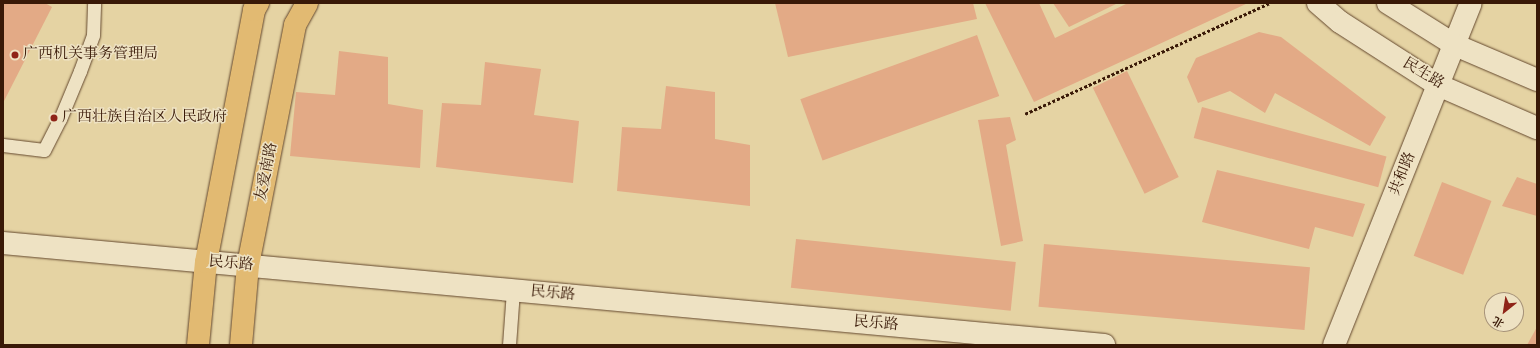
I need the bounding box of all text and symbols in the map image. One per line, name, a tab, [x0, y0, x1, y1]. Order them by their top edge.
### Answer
place label: 广西机关事务管理局	[23, 46, 158, 64]
marker: 广西机关事务管理局	[10, 50, 20, 60]
street label: 民生路	[1399, 55, 1447, 93]
place label: 广西壮族自治区人民政府	[62, 109, 227, 127]
marker: 广西壮族自治区人民政府	[49, 113, 59, 123]
street label: 友爱南路	[252, 141, 282, 203]
street label: 共和路	[1386, 150, 1420, 198]
street label: 民乐路	[208, 253, 254, 275]
street label: 民乐路	[530, 283, 576, 305]
north arrow	[1484, 292, 1524, 332]
text: 北	[1490, 312, 1507, 331]
street label: 民乐路	[853, 313, 899, 335]

